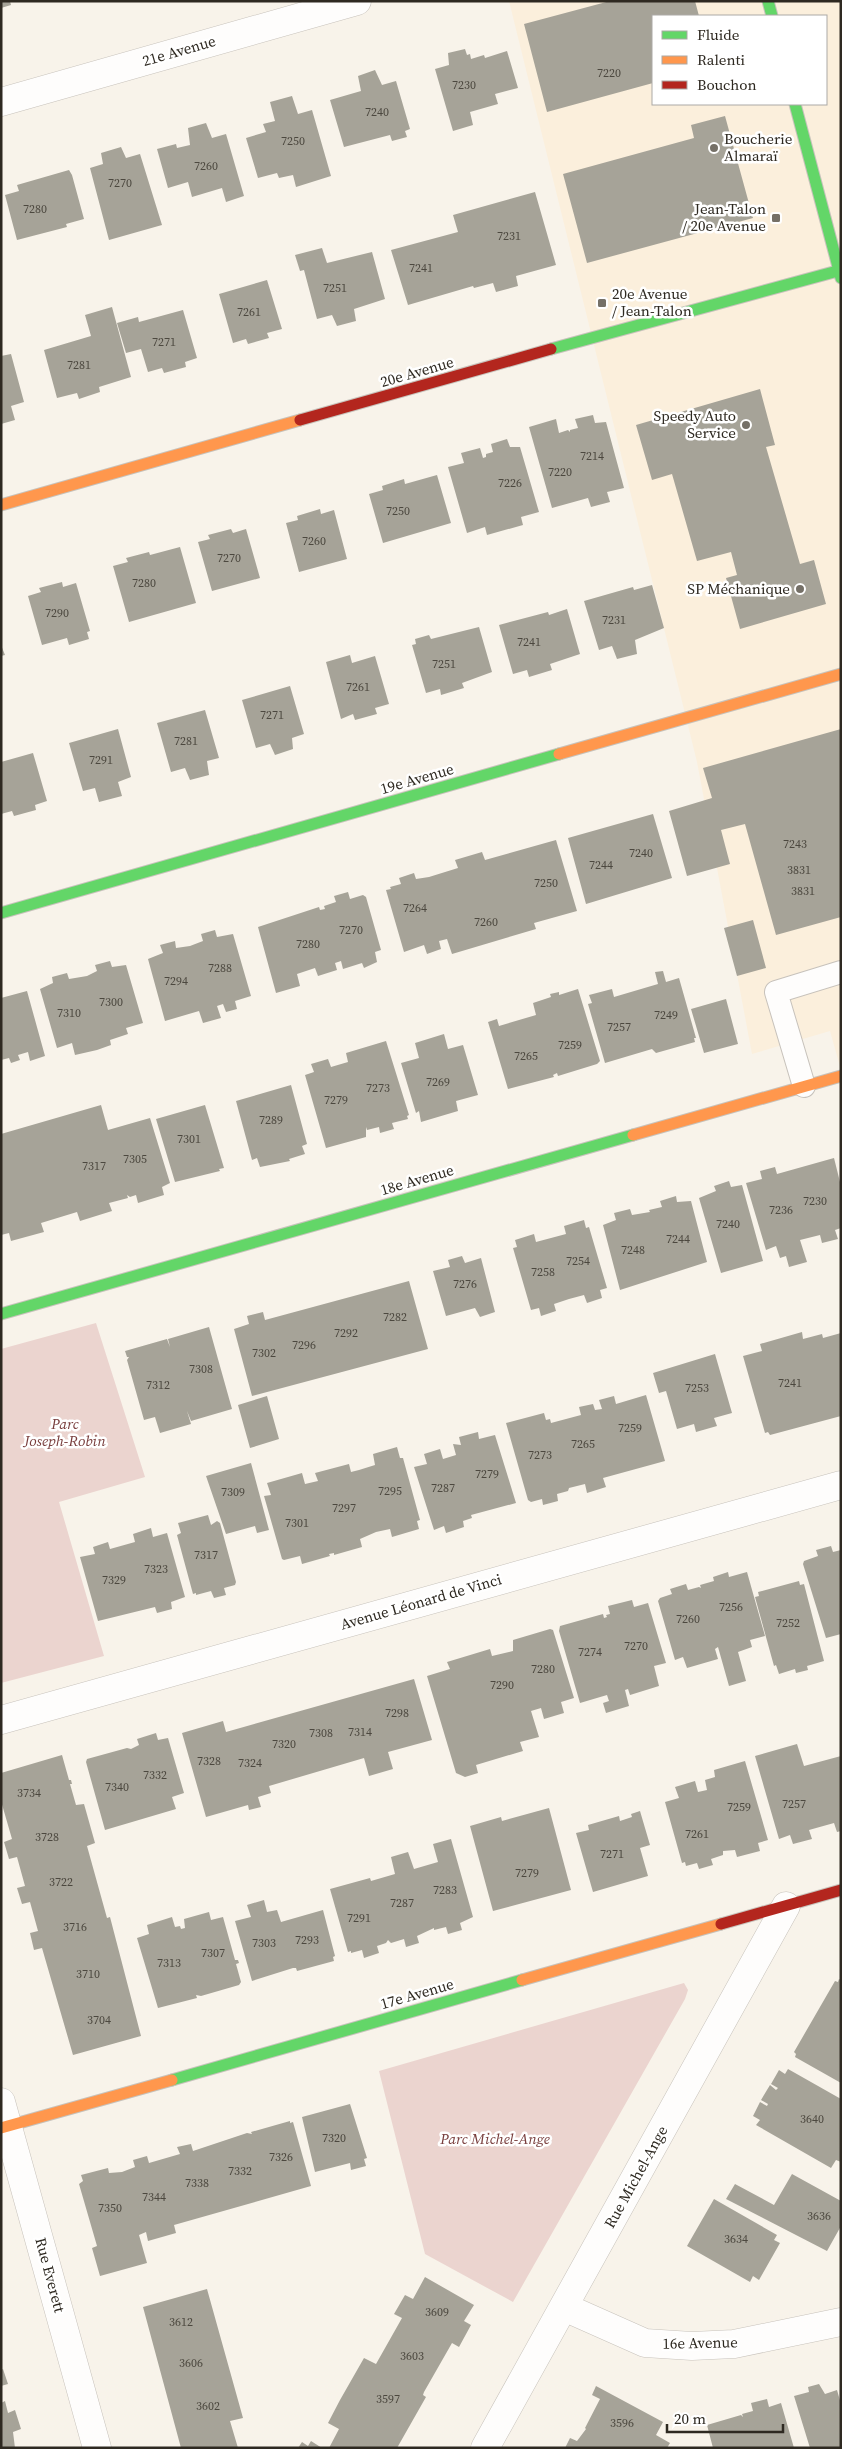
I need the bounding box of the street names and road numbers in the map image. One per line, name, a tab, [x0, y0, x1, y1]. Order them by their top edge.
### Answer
street label: 21e Avenue	[140, 30, 218, 71]
street label: 20e Avenue	[378, 351, 456, 392]
street label: 19e Avenue	[378, 758, 456, 799]
street label: 18e Avenue	[378, 1159, 456, 1200]
street label: Avenue Léonard de Vinci	[338, 1568, 504, 1635]
street label: 17e Avenue	[378, 1973, 456, 2014]
street label: Rue Michel-Ange	[599, 2121, 673, 2232]
street label: Rue Everett	[30, 2235, 71, 2315]
street label: 16e Avenue	[662, 2331, 738, 2354]

